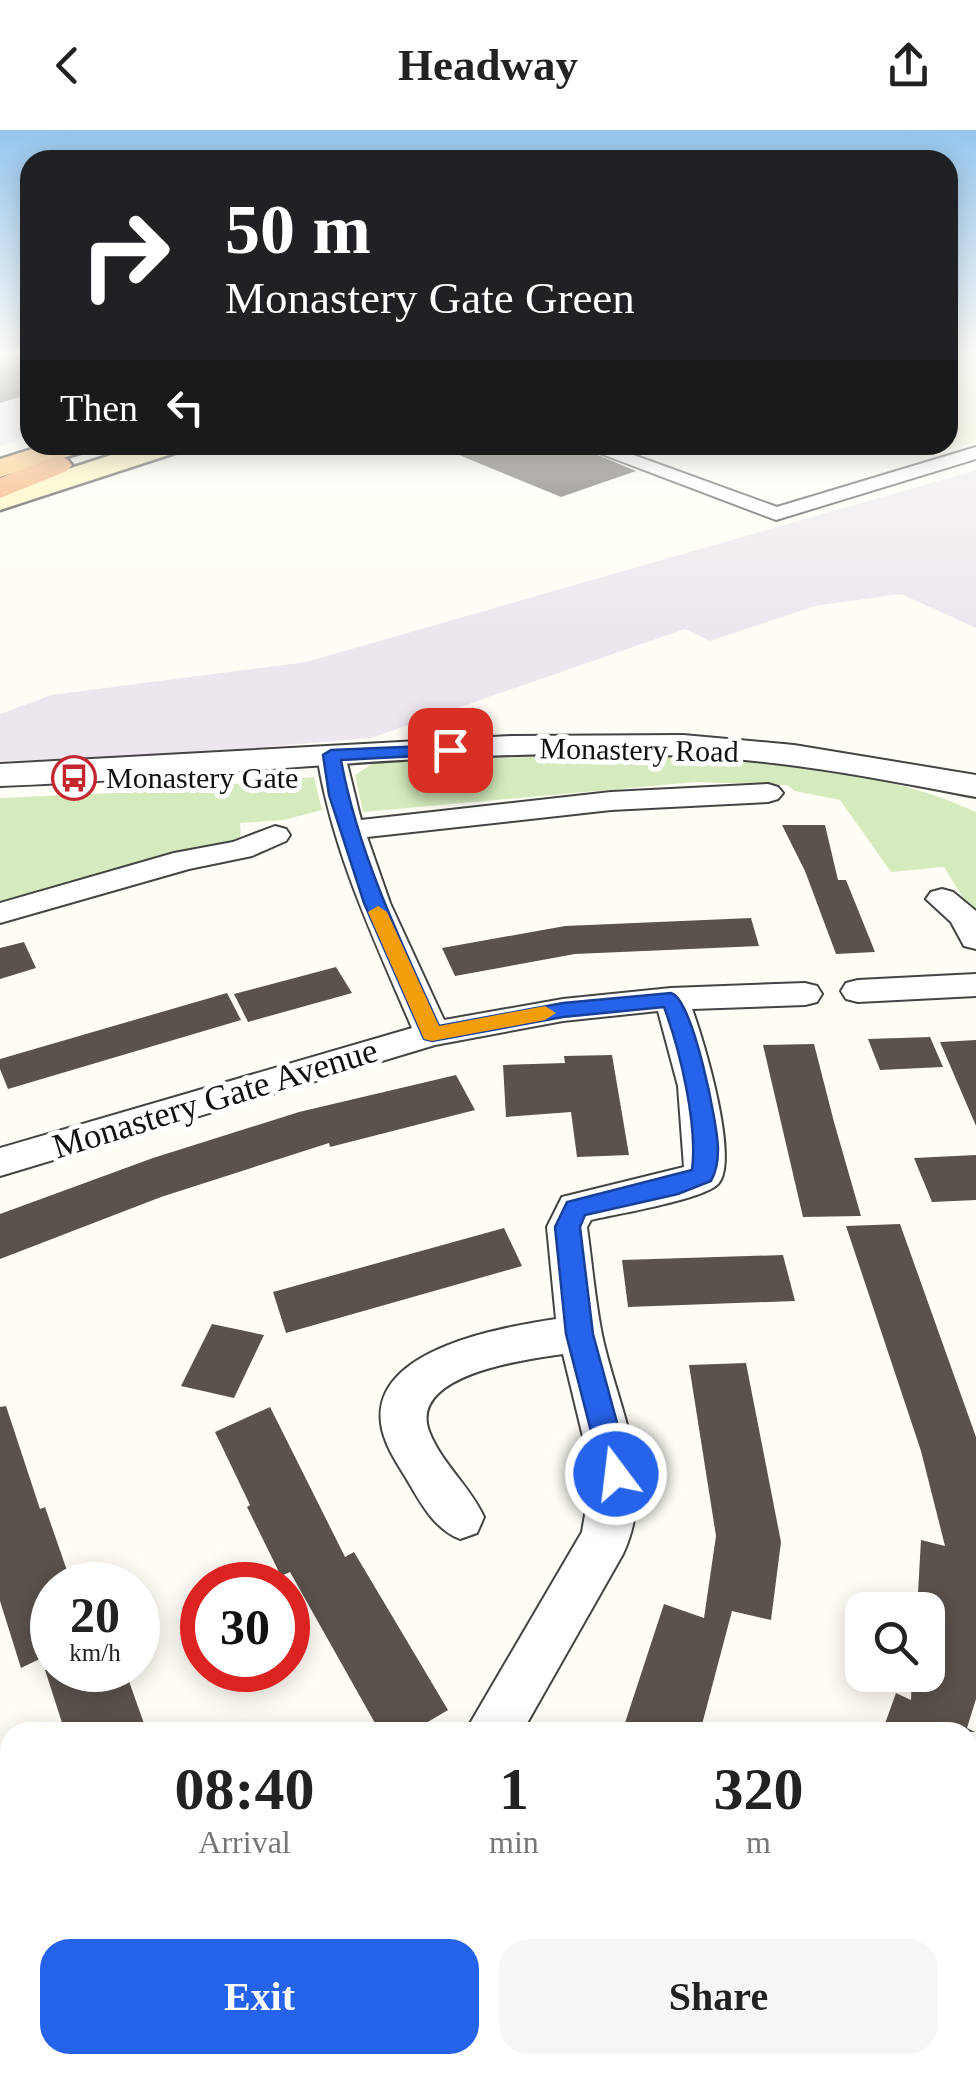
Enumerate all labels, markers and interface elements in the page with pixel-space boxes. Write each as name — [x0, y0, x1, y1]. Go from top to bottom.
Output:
icon: back — [40, 38, 95, 93]
icon: share — [881, 38, 936, 93]
text: Headway — [398, 40, 578, 90]
icon: right — [60, 190, 190, 320]
text: 50 m — [225, 191, 371, 268]
text: Monastery Gate Green — [225, 273, 635, 323]
icon: left — [158, 380, 213, 435]
text: Then — [60, 387, 138, 429]
pin — [408, 708, 493, 793]
icon: arrive — [423, 723, 478, 778]
street label: Monastery Road — [539, 731, 739, 768]
bus stop icon: Monastery Gate — [51, 755, 97, 801]
place label: Monastery Gate — [106, 761, 298, 794]
street label: Monastery Gate Avenue — [48, 1030, 382, 1166]
position arrow — [564, 1422, 668, 1526]
speed limit sign: 30 — [180, 1562, 310, 1692]
text: 20 — [70, 1587, 120, 1643]
map controls — [845, 1592, 945, 1692]
button: search — [845, 1592, 945, 1692]
text: km/h — [69, 1639, 121, 1666]
text: 08:40 — [175, 1756, 315, 1822]
text: 1 — [499, 1756, 529, 1822]
text: 320 — [713, 1756, 803, 1822]
text: Arrival — [198, 1824, 291, 1860]
text: min — [489, 1824, 539, 1860]
text: m — [746, 1824, 771, 1860]
button: Exit — [40, 1939, 479, 2054]
button: Share — [499, 1939, 938, 2054]

